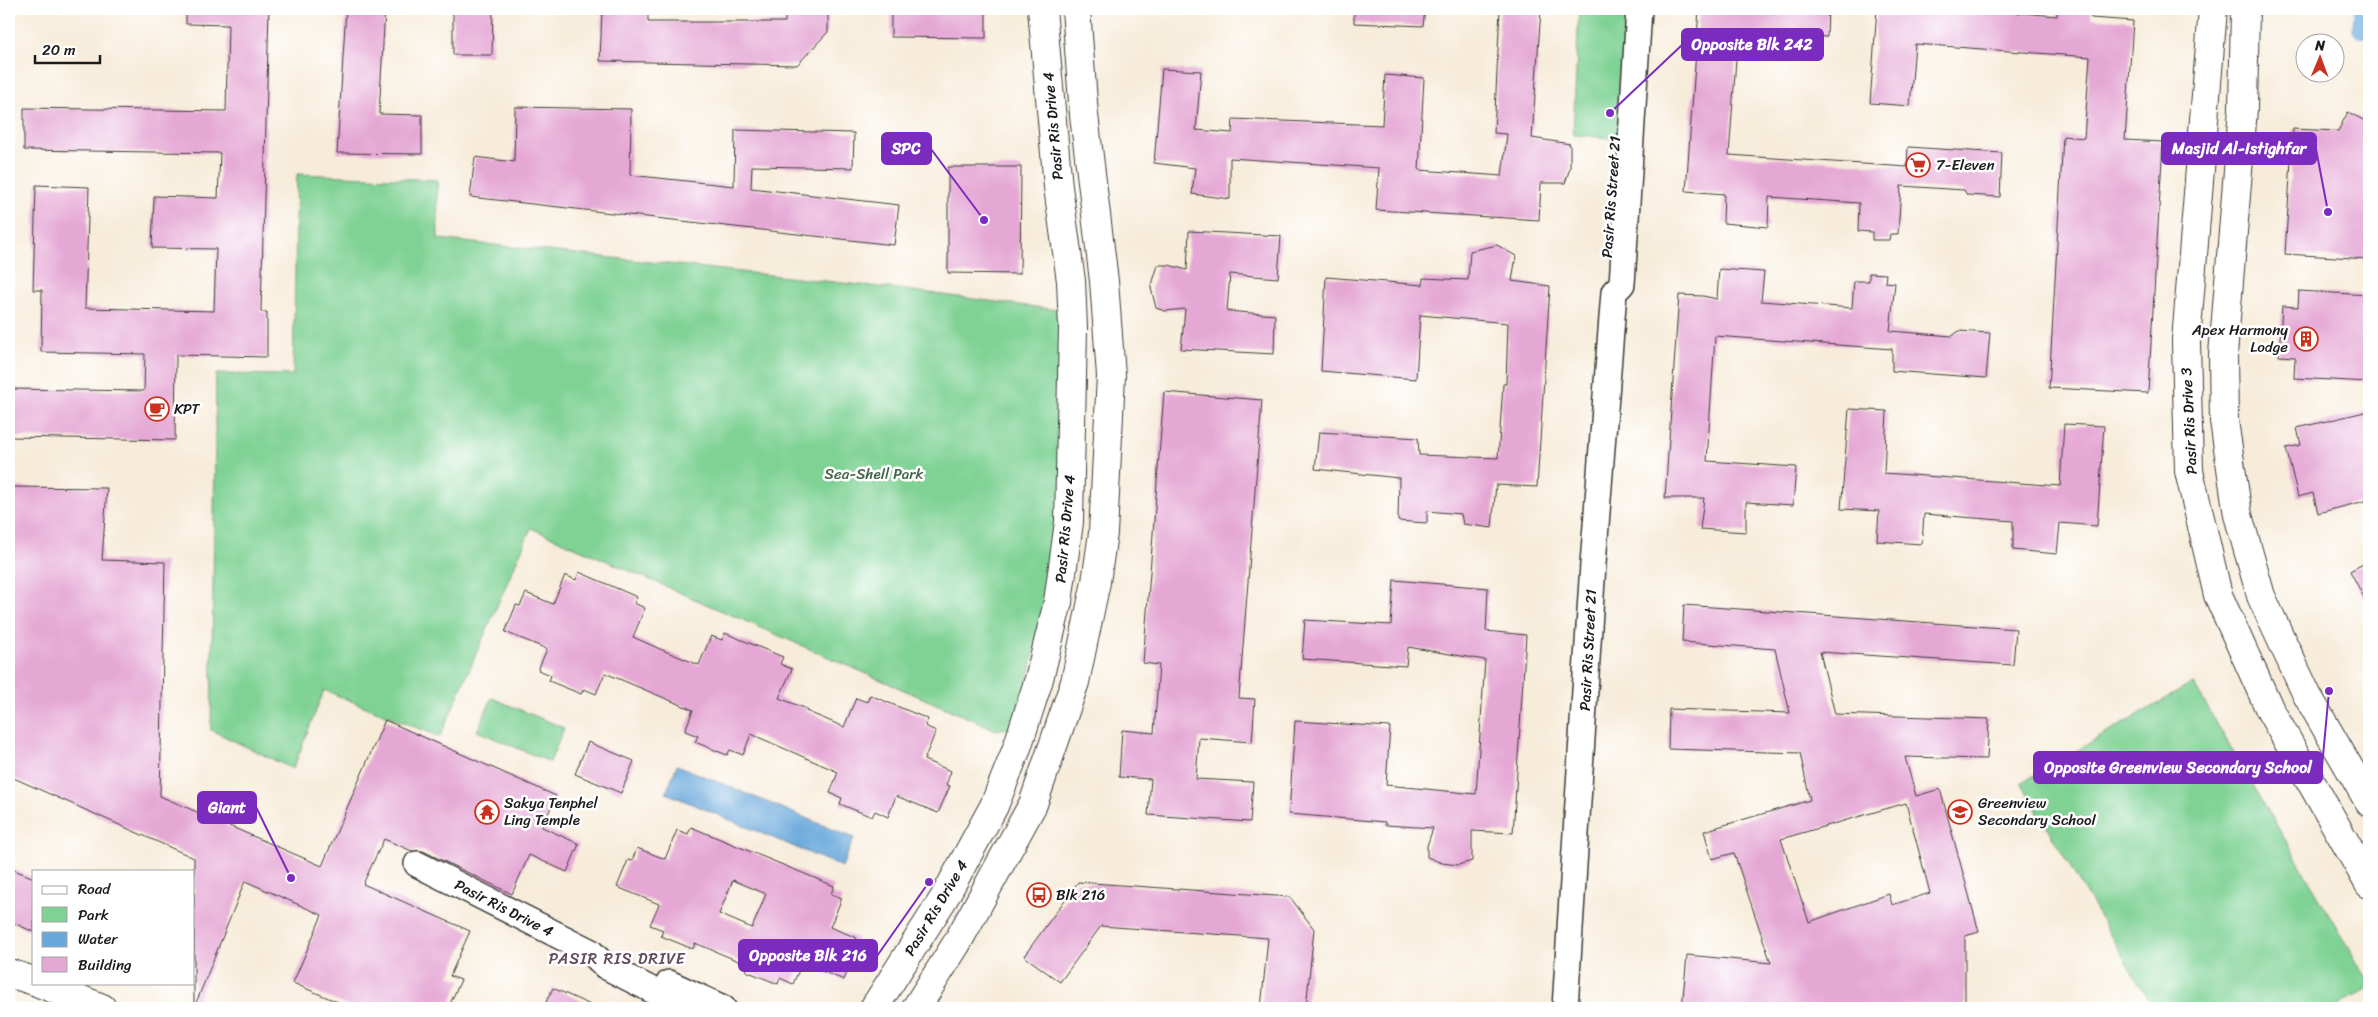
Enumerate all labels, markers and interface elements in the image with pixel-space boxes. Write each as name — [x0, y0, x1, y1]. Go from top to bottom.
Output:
callout: Opposite Blk 242 — [1682, 29, 1823, 60]
text: Opposite Blk 242 — [1690, 30, 1813, 59]
scale bar — [35, 32, 100, 64]
north arrow — [2296, 32, 2346, 82]
text: N — [2314, 33, 2326, 58]
text: 20 m — [42, 37, 76, 63]
street label: Pasir Ris Drive 4 — [1035, 71, 1071, 181]
callout: SPC — [882, 133, 931, 164]
callout: Masjid Al-Istighfar — [2162, 133, 2316, 164]
text: SPC — [890, 134, 921, 163]
text: Masjid Al-Istighfar — [2171, 134, 2308, 163]
street label: Pasir Ris Street 21 — [1594, 135, 1628, 259]
supermarket icon: 7-Eleven — [1905, 152, 1931, 178]
place label: 7-Eleven — [1936, 152, 1995, 178]
place label: Apex Harmony Lodge — [2191, 317, 2288, 360]
building icon: Apex Harmony Lodge — [2293, 326, 2319, 352]
street label: Pasir Ris Drive 3 — [2173, 367, 2205, 475]
cafe icon: KPT — [144, 396, 170, 422]
place label: KPT — [174, 396, 201, 422]
park label: Sea-Shell Park — [825, 461, 923, 487]
street label: Pasir Ris Drive 4 — [1047, 474, 1083, 584]
street label: Pasir Ris Street 21 — [1572, 588, 1604, 712]
callout: Opposite Greenview Secondary School — [2034, 752, 2322, 783]
text: Opposite Greenview Secondary School — [2043, 753, 2313, 782]
place label: Sakya Tenphel Ling Temple — [504, 790, 599, 833]
place label: Greenview Secondary School — [1978, 790, 2097, 833]
callout: Giant — [198, 792, 256, 823]
text: Giant — [207, 793, 246, 822]
temple icon: Sakya Tenphel Ling Temple — [474, 799, 500, 825]
school or university icon: Greenview Secondary School — [1947, 799, 1973, 825]
street label: Pasir Ris Drive 4 — [897, 855, 975, 961]
legend — [32, 870, 195, 984]
street label: Pasir Ris Drive 4 — [450, 872, 558, 944]
text: Road — [78, 876, 111, 902]
bus stop icon: Blk 216 — [1026, 882, 1052, 908]
place label: Blk 216 — [1056, 882, 1105, 908]
text: Park — [78, 902, 109, 928]
text: Water — [78, 926, 118, 952]
callout: Opposite Blk 216 — [739, 940, 877, 971]
text: Opposite Blk 216 — [748, 941, 867, 970]
district label: PASIR RIS DRIVE — [548, 944, 686, 973]
text: Building — [78, 952, 132, 978]

